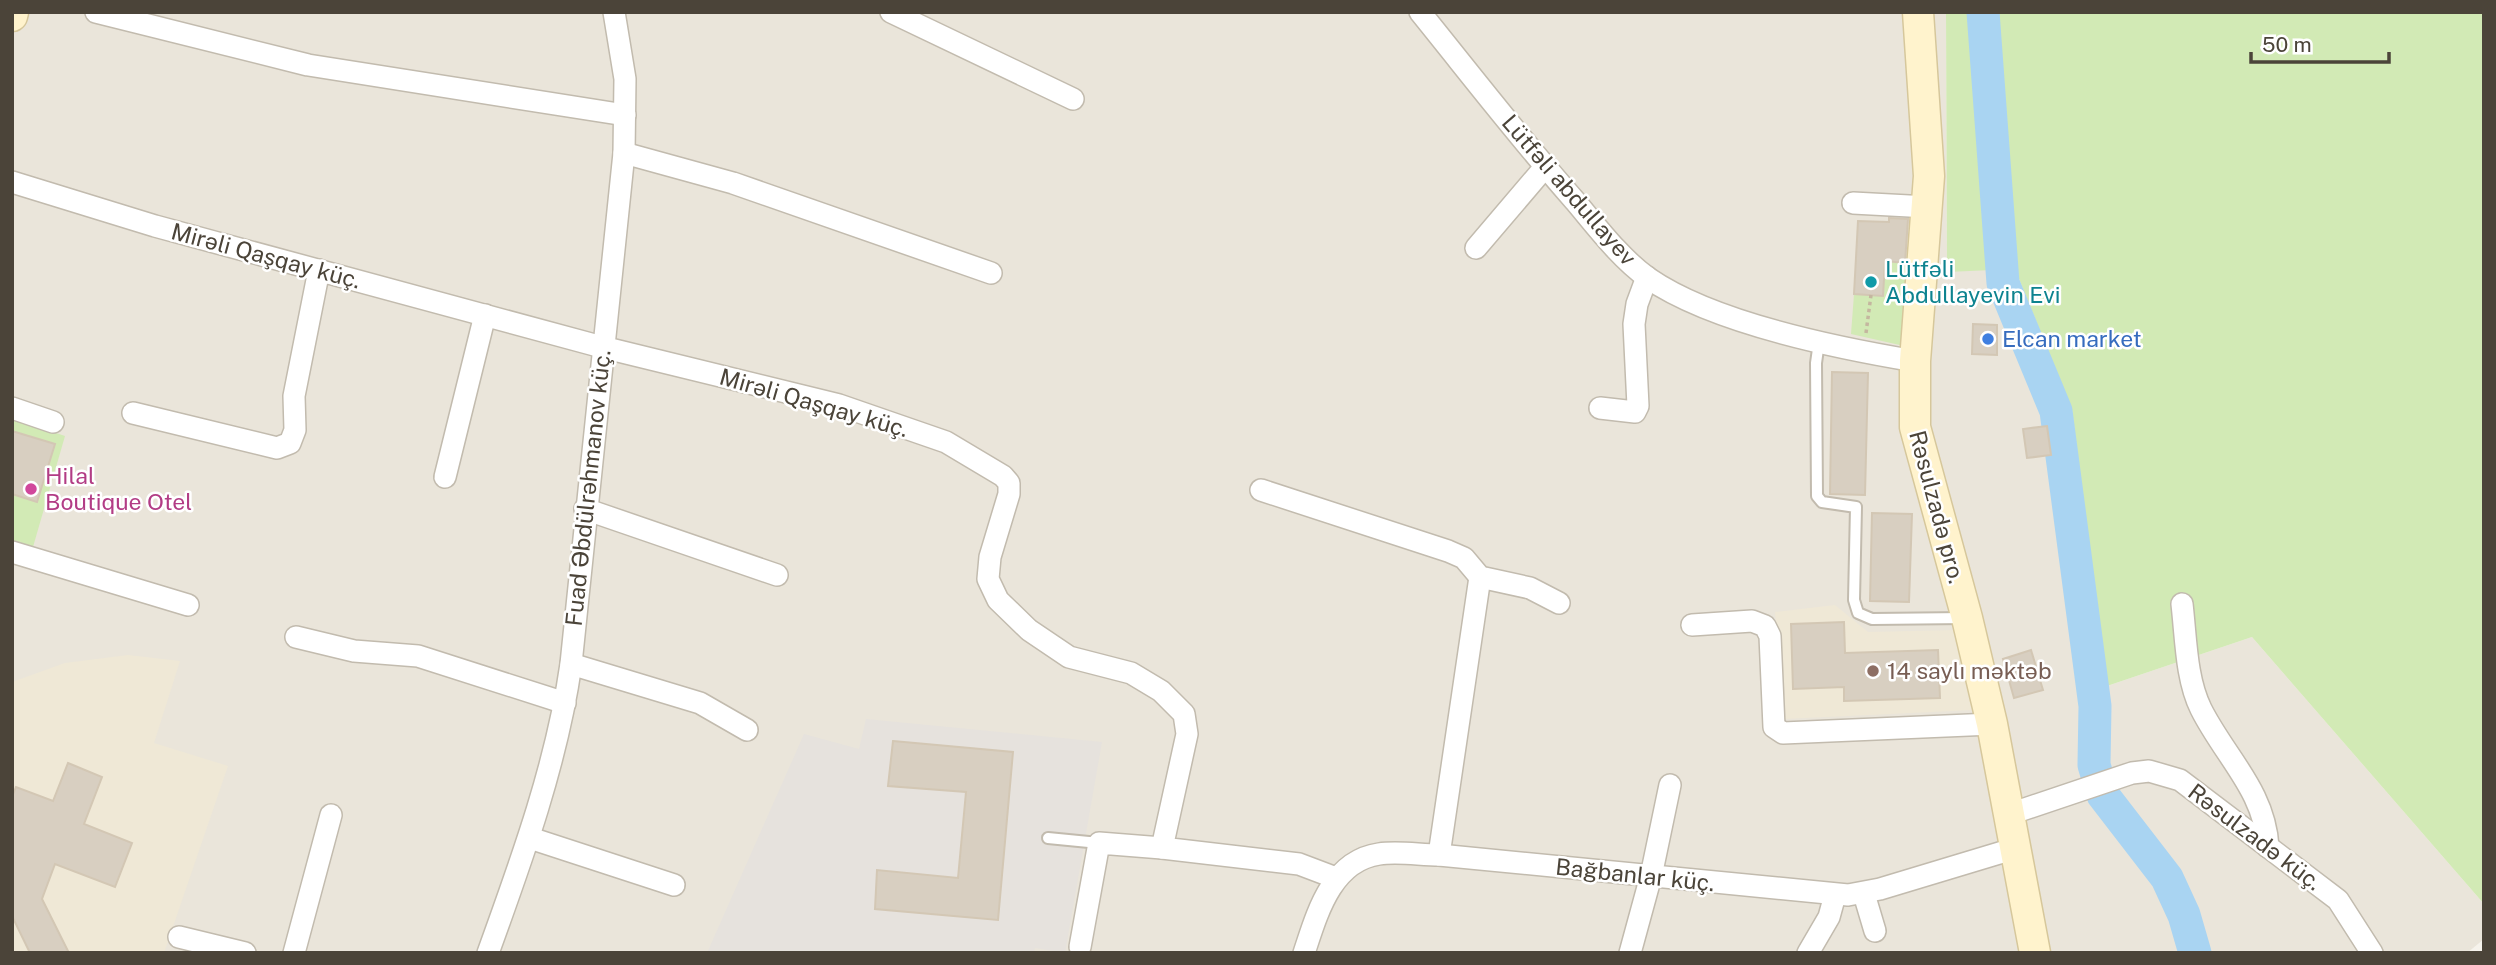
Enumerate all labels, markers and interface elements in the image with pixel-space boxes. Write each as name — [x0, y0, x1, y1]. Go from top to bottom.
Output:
scale bar — [2251, 21, 2389, 65]
text: 50 m — [2262, 32, 2312, 57]
street label: Lütfəli abdullayev — [1497, 109, 1642, 271]
street label: Mirəli Qaşqay küç. — [169, 217, 364, 294]
place label: Lütfəli Abdullayevin Evi — [1885, 255, 2060, 308]
marker: Lütfəli Abdullayevin Evi — [1863, 274, 1879, 290]
place label: Elcan market — [2002, 325, 2142, 352]
marker: Elcan market — [1980, 331, 1996, 347]
street label: Fuad Əbdülrəhmanov küç. — [560, 348, 615, 628]
street label: Mirəli Qaşqay küç. — [717, 363, 912, 442]
street label: Rəsulzadə pro. — [1904, 427, 1971, 586]
place label: Hilal Boutique Otel — [45, 462, 192, 515]
marker: Hilal Boutique Otel — [23, 481, 39, 497]
place label: 14 saylı məktəb — [1887, 657, 2052, 684]
marker: 14 saylı məktəb — [1865, 663, 1881, 679]
street label: Rəsulzadə küç. — [2183, 778, 2327, 896]
street label: Bağbanlar küç. — [1554, 853, 1716, 896]

